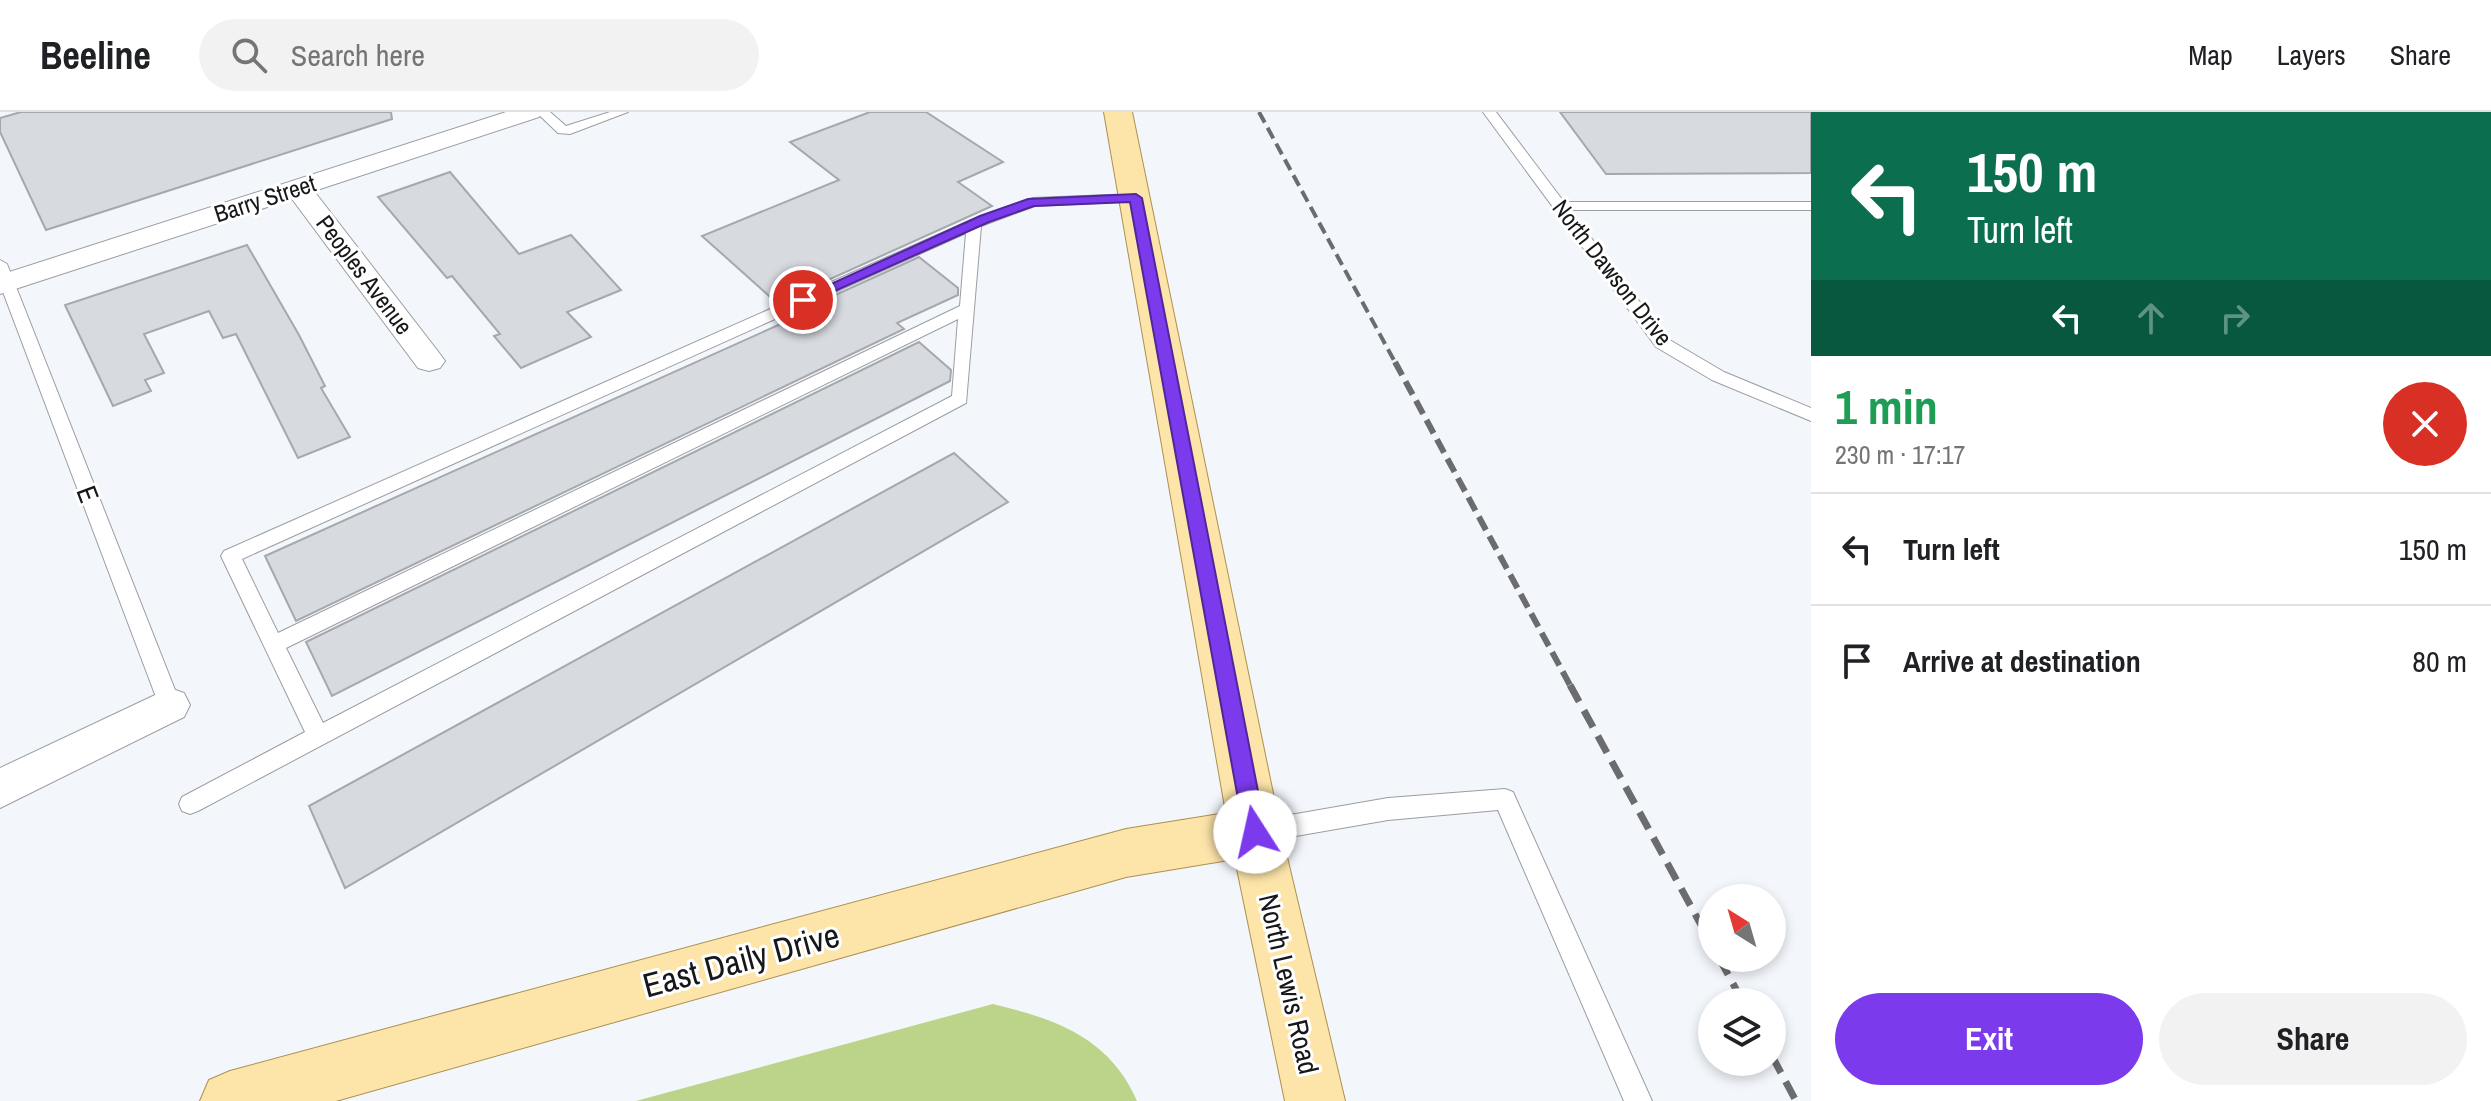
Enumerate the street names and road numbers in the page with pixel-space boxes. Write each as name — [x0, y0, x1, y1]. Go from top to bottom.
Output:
street label: Barry Street — [210, 166, 320, 229]
street label: North Dawson Drive — [1546, 193, 1680, 352]
street label: Peoples Avenue — [309, 208, 420, 341]
street label: E — [68, 480, 108, 508]
street label: North Lewis Road — [1250, 890, 1328, 1078]
street label: East Daily Drive — [638, 912, 844, 1008]

